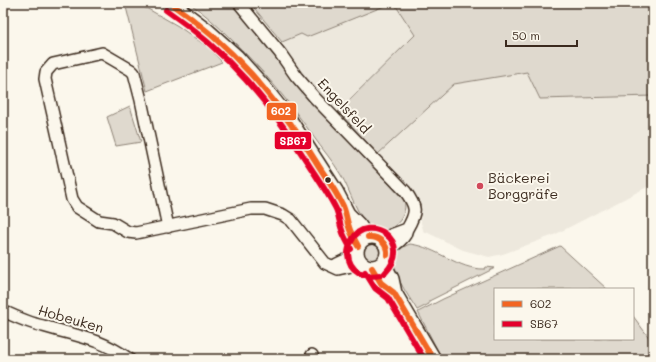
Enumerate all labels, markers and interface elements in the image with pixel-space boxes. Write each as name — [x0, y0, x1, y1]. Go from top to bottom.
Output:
scale bar — [506, 22, 577, 48]
text: 50 m — [512, 27, 540, 43]
street label: Engelsfeld — [314, 74, 375, 138]
line badge: 602 — [266, 102, 297, 121]
text: 602 — [271, 103, 291, 118]
line badge: SB67 — [274, 131, 312, 150]
text: SB67 — [279, 133, 307, 148]
place label: Bäckerei Borggräfe — [488, 168, 558, 203]
unlabelled marker — [323, 175, 333, 185]
marker: Bäckerei Borggräfe — [475, 181, 485, 191]
legend — [494, 288, 634, 340]
text: 602 — [530, 295, 551, 311]
street label: Hobeuken — [36, 300, 106, 337]
text: SB67 — [530, 315, 558, 331]

